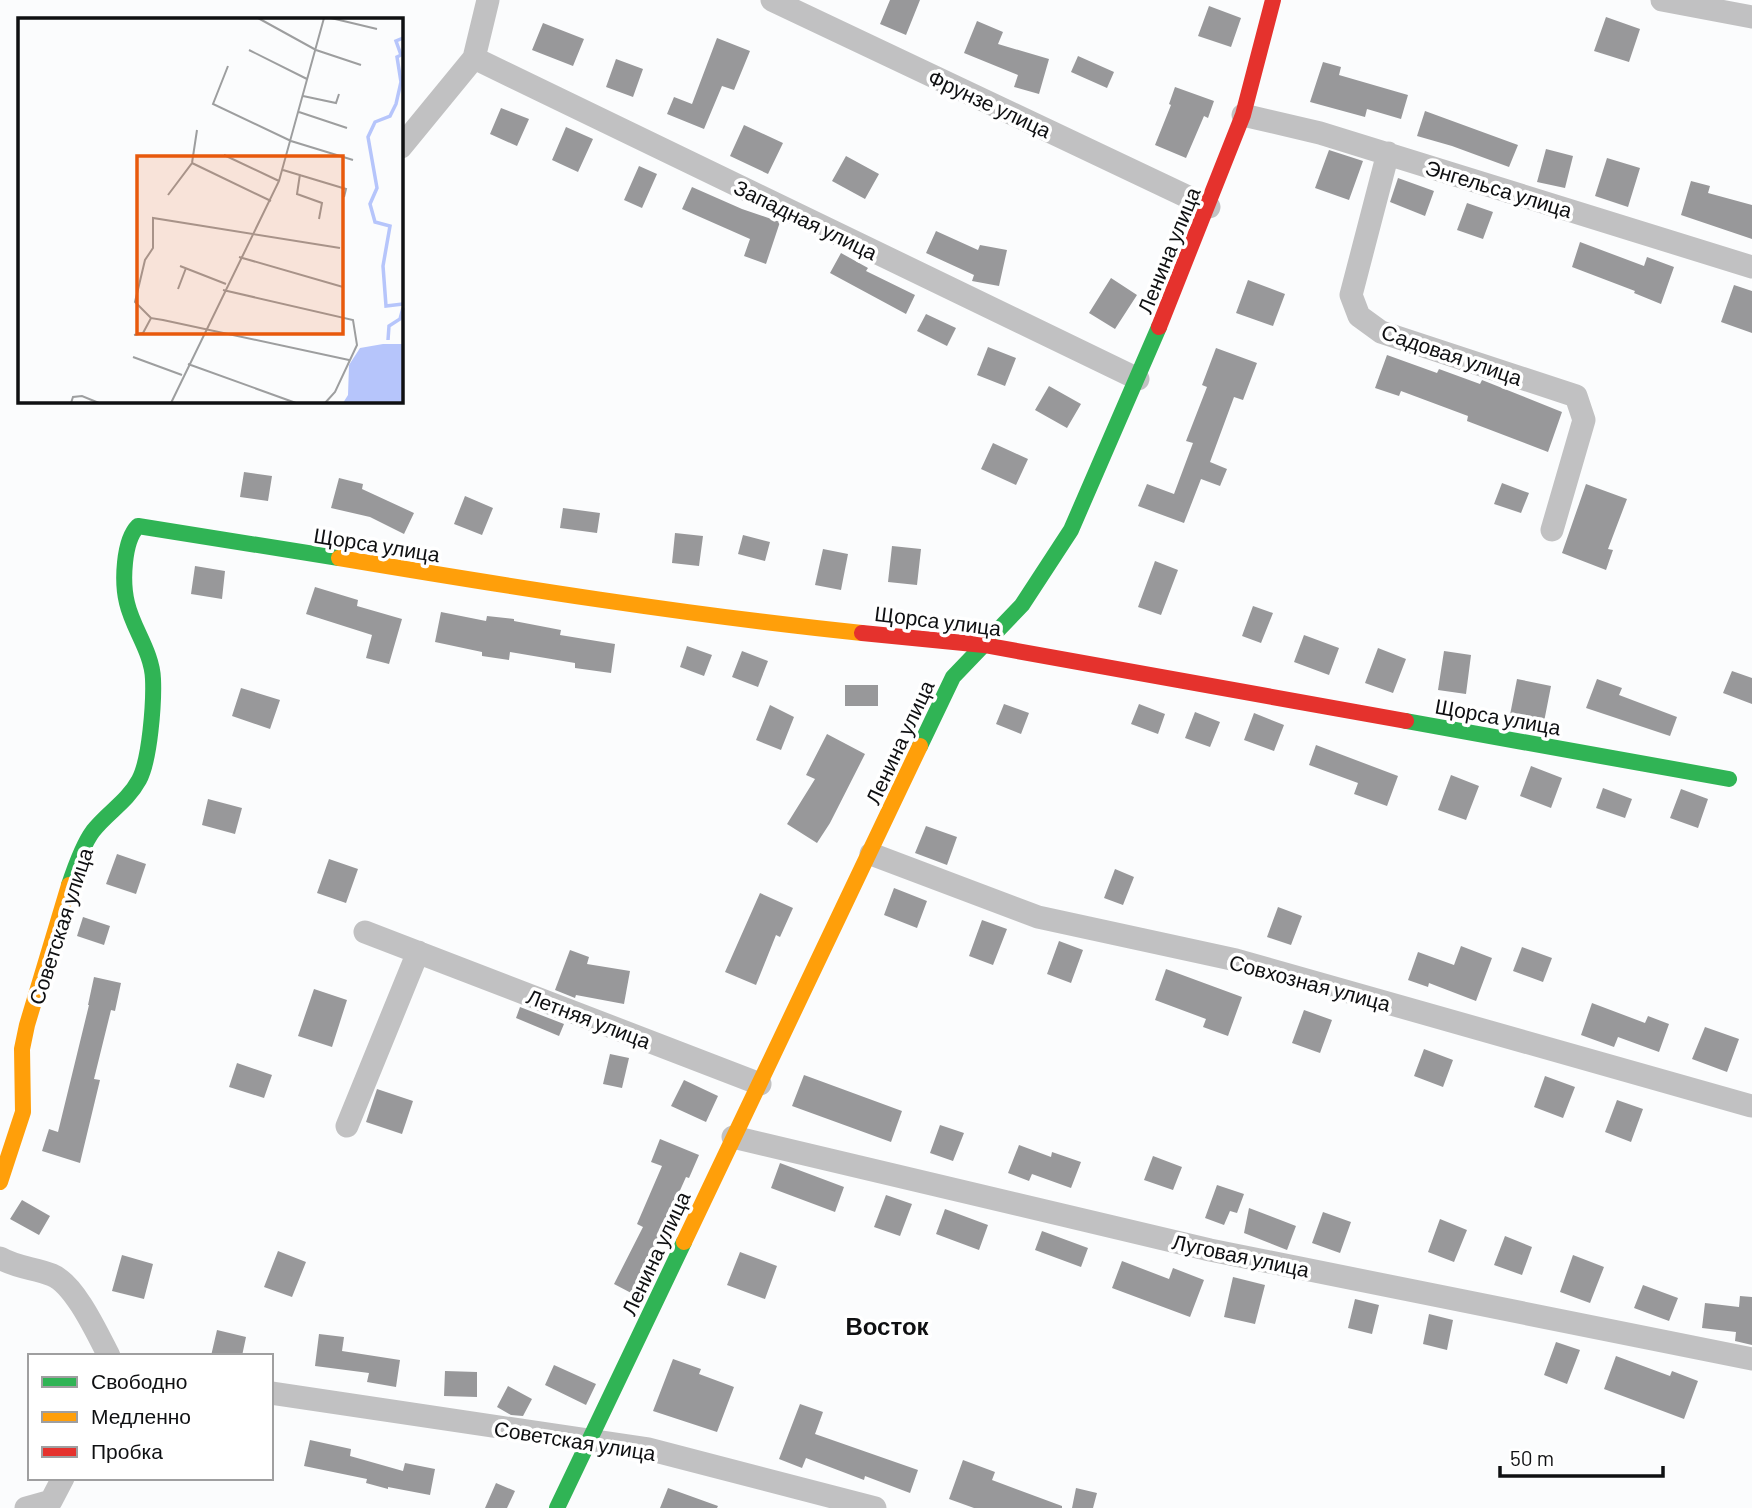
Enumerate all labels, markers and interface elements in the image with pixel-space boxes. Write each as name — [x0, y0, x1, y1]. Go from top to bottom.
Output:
inset map — [18, 18, 402, 402]
street label: Фрунзе улица — [925, 64, 1056, 142]
street label: Энгельса улица — [1423, 154, 1576, 222]
street label: Западная улица — [730, 174, 882, 265]
street label: Ленина улица — [1131, 183, 1205, 317]
street label: Садовая улица — [1378, 318, 1526, 390]
street label: Щорса улица — [312, 522, 442, 566]
street label: Щорса улица — [873, 600, 1003, 640]
street label: Ленина улица — [859, 676, 939, 808]
street label: Щорса улица — [1433, 693, 1563, 739]
street label: Советская улица — [23, 844, 97, 1008]
street label: Совхозная улица — [1227, 948, 1394, 1016]
street label: Летняя улица — [524, 983, 655, 1053]
street label: Ленина улица — [615, 1187, 695, 1319]
street label: Луговая улица — [1170, 1228, 1312, 1282]
district label: Восток — [845, 1311, 930, 1340]
legend — [28, 1354, 273, 1480]
text: Свободно — [91, 1368, 188, 1393]
text: Медленно — [91, 1403, 191, 1428]
street label: Советская улица — [492, 1415, 658, 1465]
scale bar — [1500, 1434, 1663, 1478]
text: Пробка — [91, 1438, 163, 1463]
text: 50 m — [1510, 1445, 1554, 1470]

